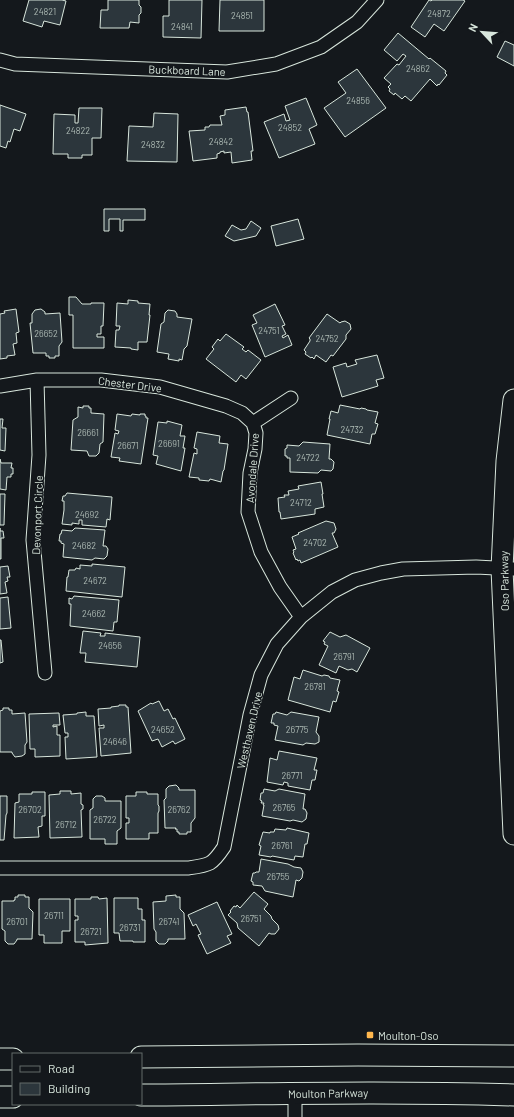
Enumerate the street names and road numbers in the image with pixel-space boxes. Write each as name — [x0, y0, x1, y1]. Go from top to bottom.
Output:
street label: Buckboard Lane — [148, 62, 226, 78]
street label: Chester Drive — [97, 374, 163, 394]
street label: Avondale Drive — [243, 433, 261, 503]
street label: Devonport Circle — [29, 475, 45, 555]
street label: Oso Parkway — [497, 551, 511, 611]
street label: Westhaven Drive — [234, 690, 264, 770]
street label: Moulton Parkway — [288, 1086, 368, 1100]

